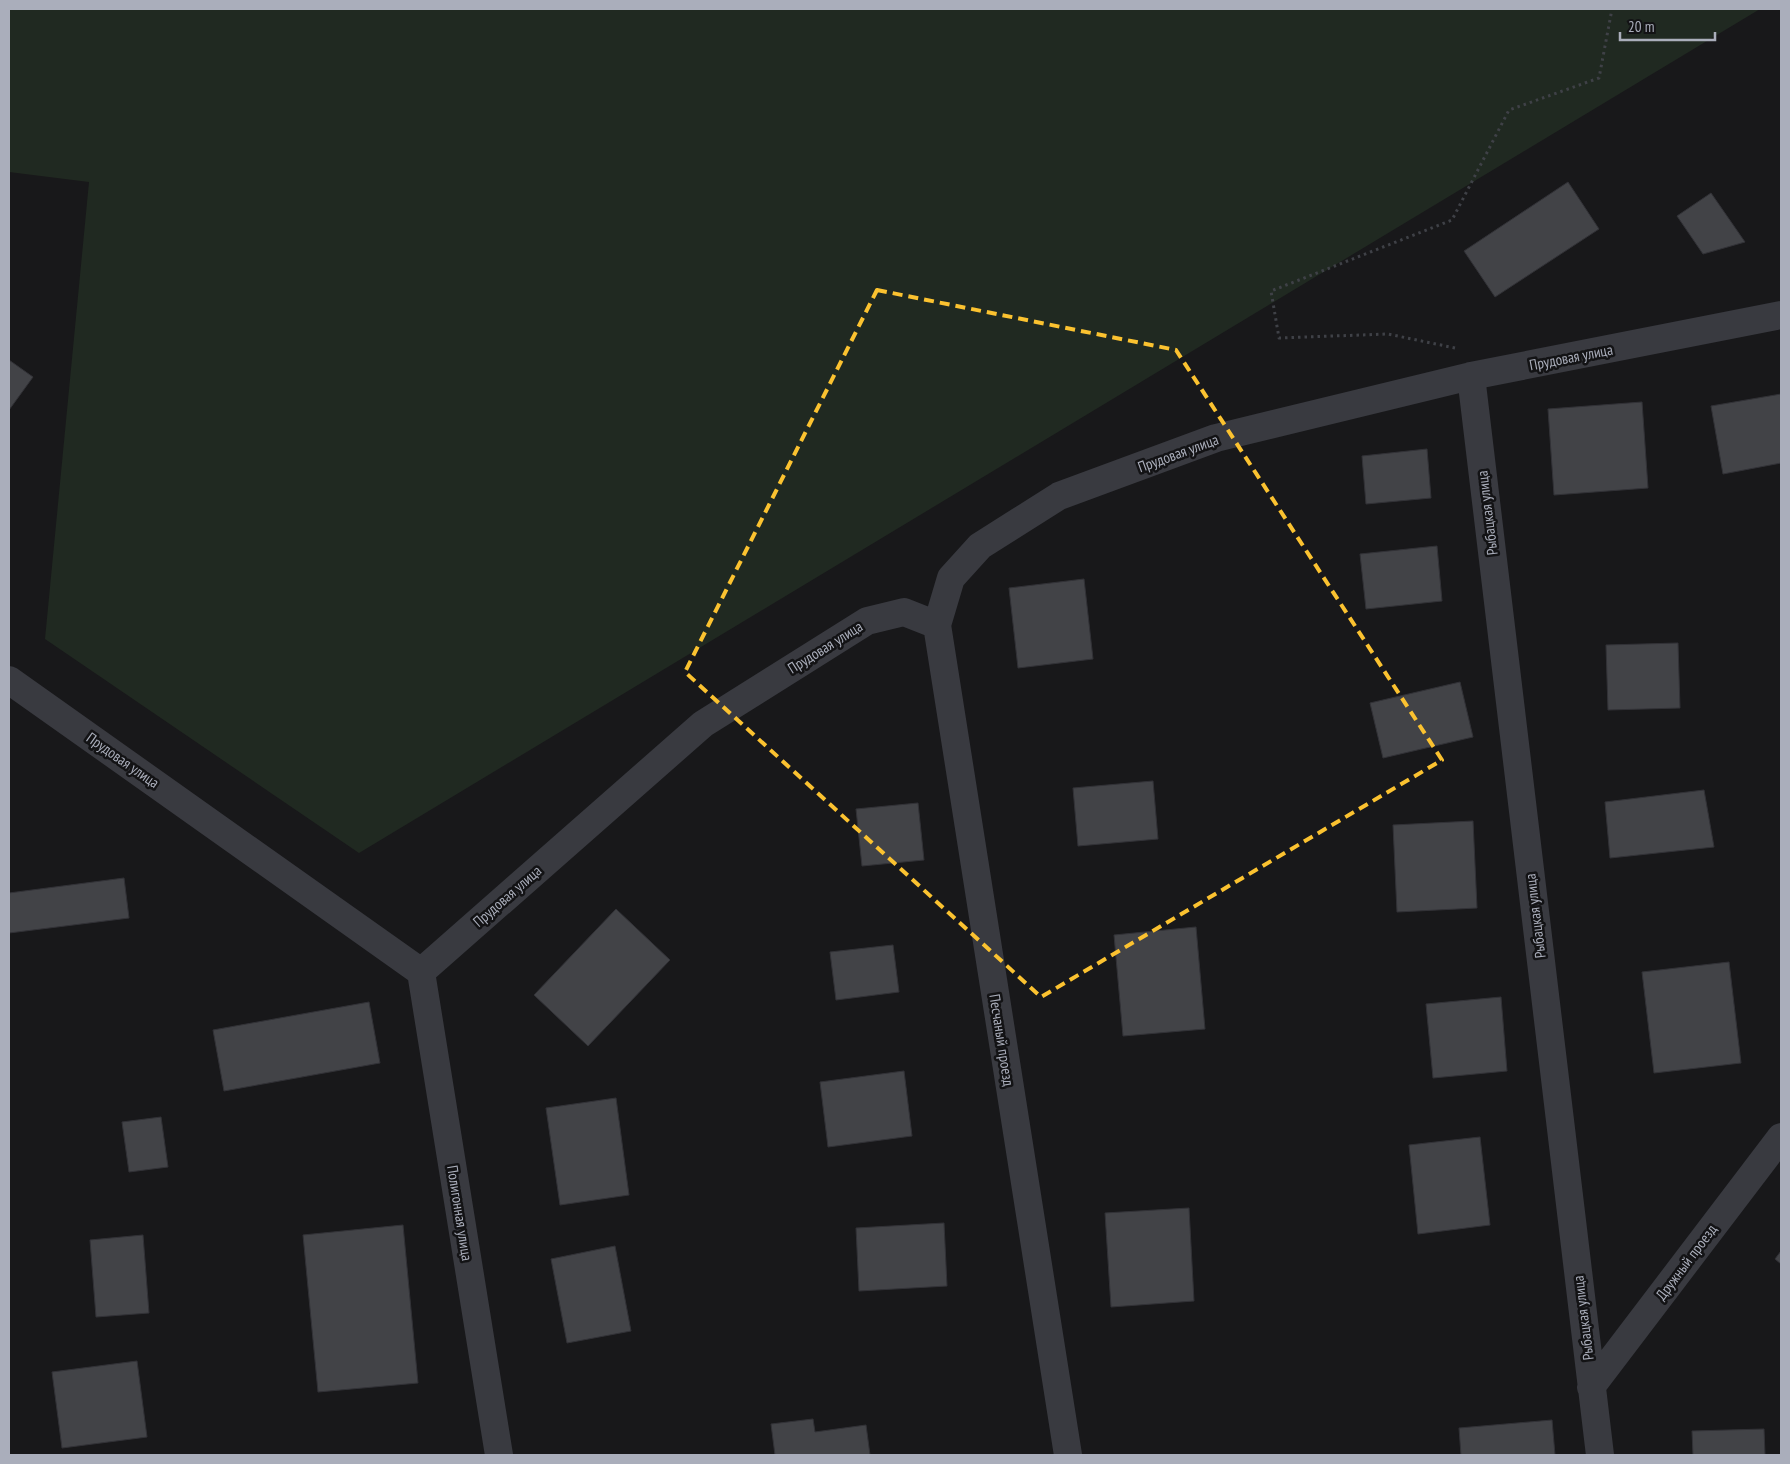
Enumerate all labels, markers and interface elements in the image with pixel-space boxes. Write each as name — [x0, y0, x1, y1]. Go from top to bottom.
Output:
scale bar — [1620, 10, 1715, 42]
text: 20 m — [1628, 17, 1654, 36]
street label: Прудовая улица — [1528, 340, 1614, 374]
street label: Прудовая улица — [1135, 430, 1221, 476]
street label: Рыбацкая улица — [1472, 470, 1502, 556]
street label: Прудовая улица — [784, 617, 866, 677]
street label: Прудовая улица — [83, 728, 163, 792]
street label: Прудовая улица — [469, 861, 545, 931]
street label: Рыбацкая улица — [1520, 873, 1550, 959]
street label: Песчаный проезд — [985, 993, 1019, 1088]
street label: Полигонная улица — [443, 1164, 477, 1262]
street label: Дружный проезд — [1651, 1220, 1721, 1304]
street label: Рыбацкая улица — [1568, 1275, 1598, 1361]

